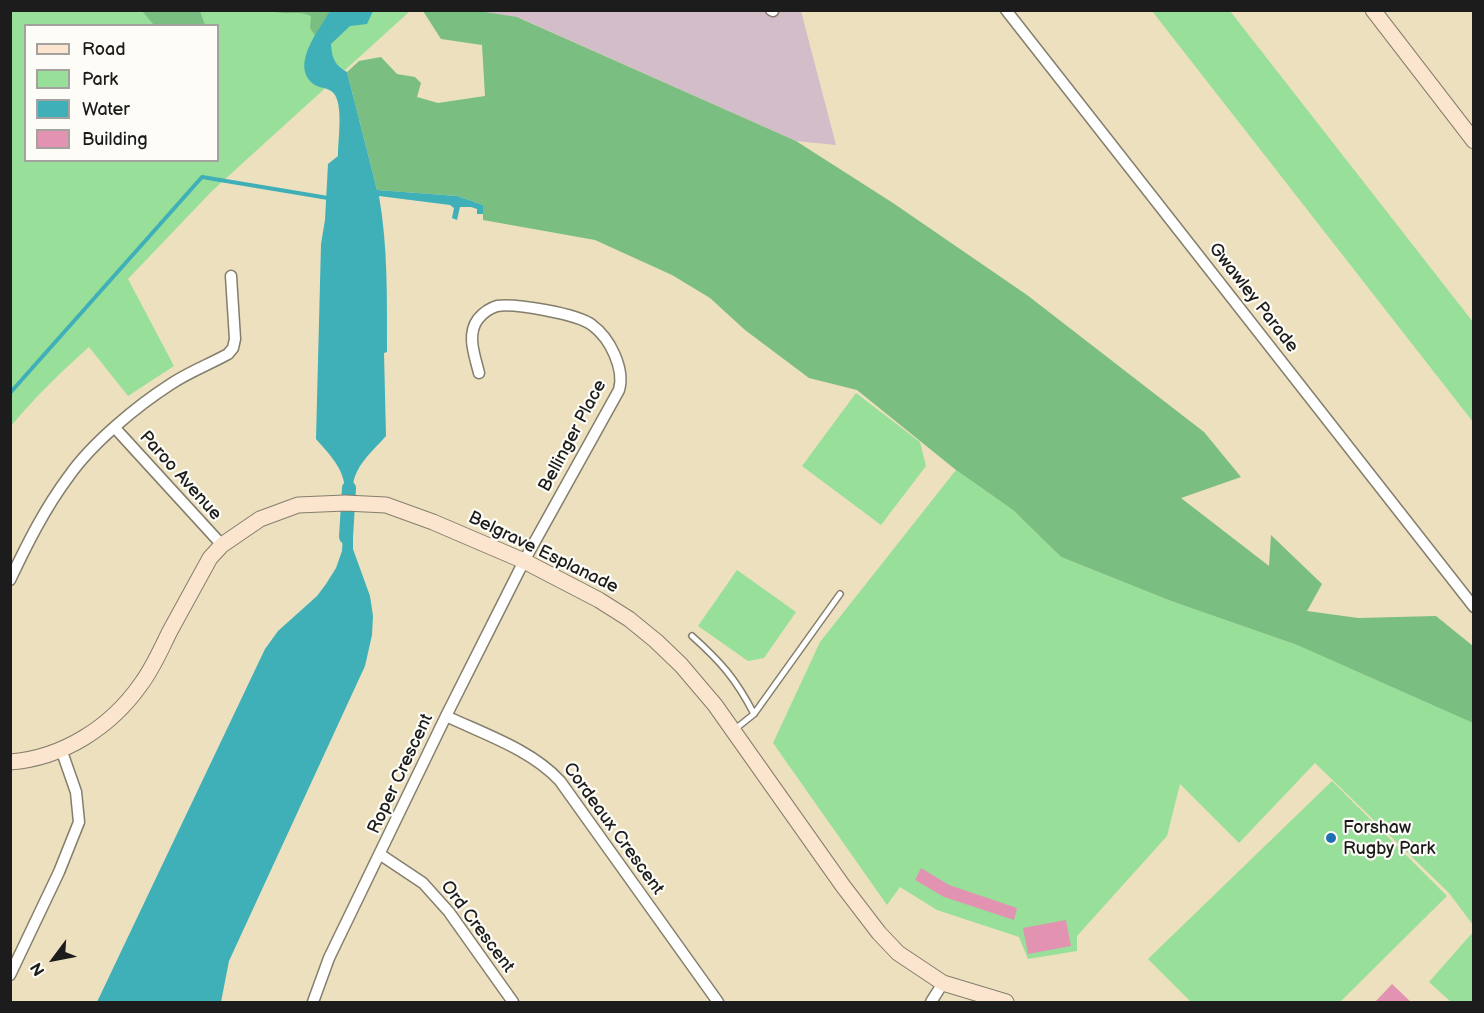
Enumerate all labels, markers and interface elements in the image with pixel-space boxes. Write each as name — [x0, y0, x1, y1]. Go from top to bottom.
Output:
legend — [24, 24, 219, 162]
text: Road — [82, 39, 126, 60]
text: Park — [82, 69, 118, 90]
text: Water — [82, 99, 130, 120]
text: Building — [82, 129, 148, 150]
street label: Gwawley Parade — [1203, 239, 1303, 357]
street label: Bellinger Place — [534, 376, 612, 496]
street label: Paroo Avenue — [134, 427, 226, 525]
street label: Belgrave Esplanade — [464, 507, 622, 599]
street label: Roper Crescent — [364, 711, 438, 837]
street label: Cordeaux Crescent — [558, 759, 668, 899]
place label: Forshaw Rugby Park — [1343, 817, 1435, 860]
marker: Forshaw Rugby Park — [1324, 831, 1338, 845]
street label: Ord Crescent — [435, 877, 519, 977]
north arrow — [24, 929, 84, 989]
text: N — [27, 959, 50, 979]

